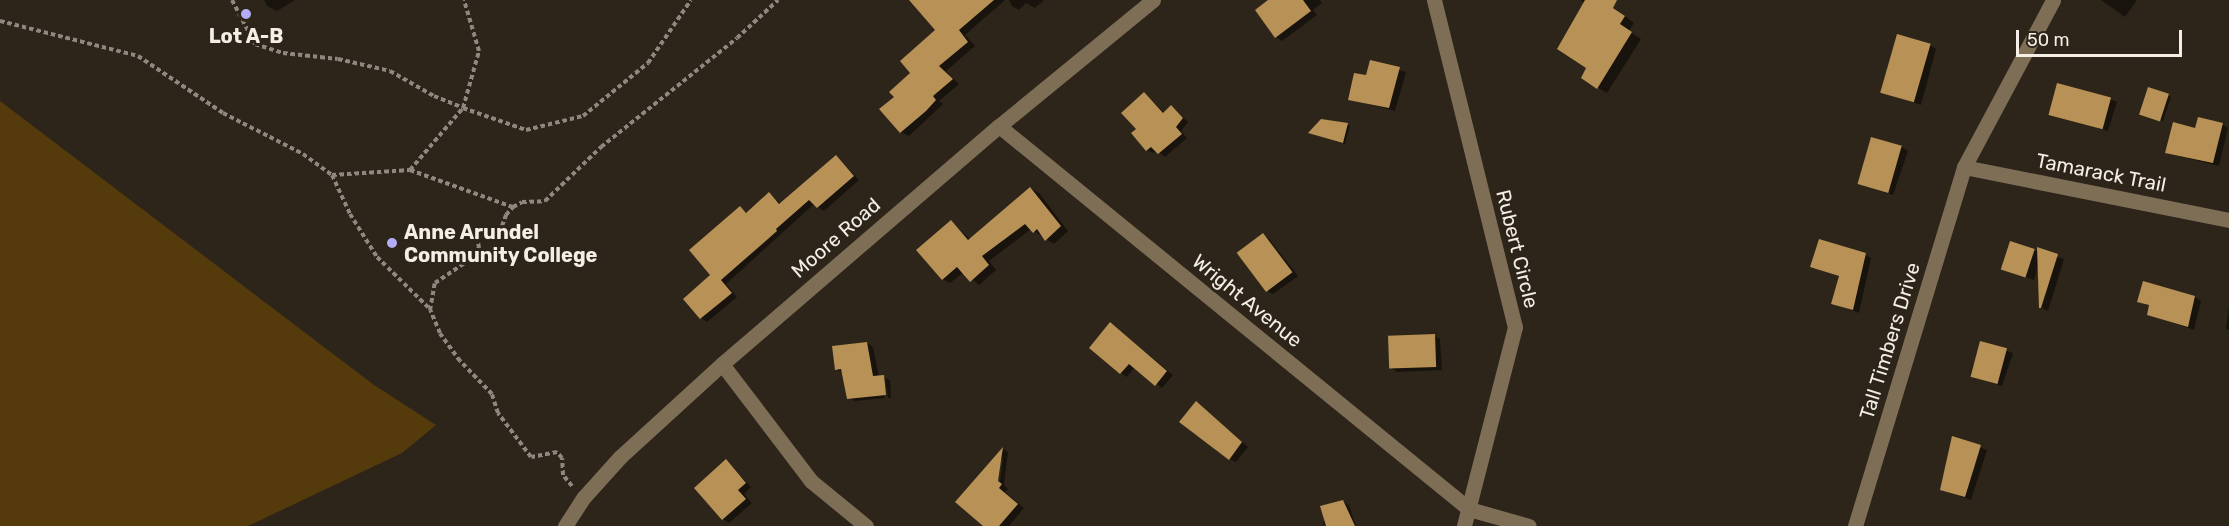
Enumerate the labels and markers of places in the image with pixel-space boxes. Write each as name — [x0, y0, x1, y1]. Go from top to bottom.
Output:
marker: Lot A-B — [239, 7, 253, 21]
place label: Lot A-B — [208, 24, 284, 48]
place label: Anne Arundel Community College — [404, 220, 598, 267]
marker: Anne Arundel Community College — [385, 236, 399, 250]

